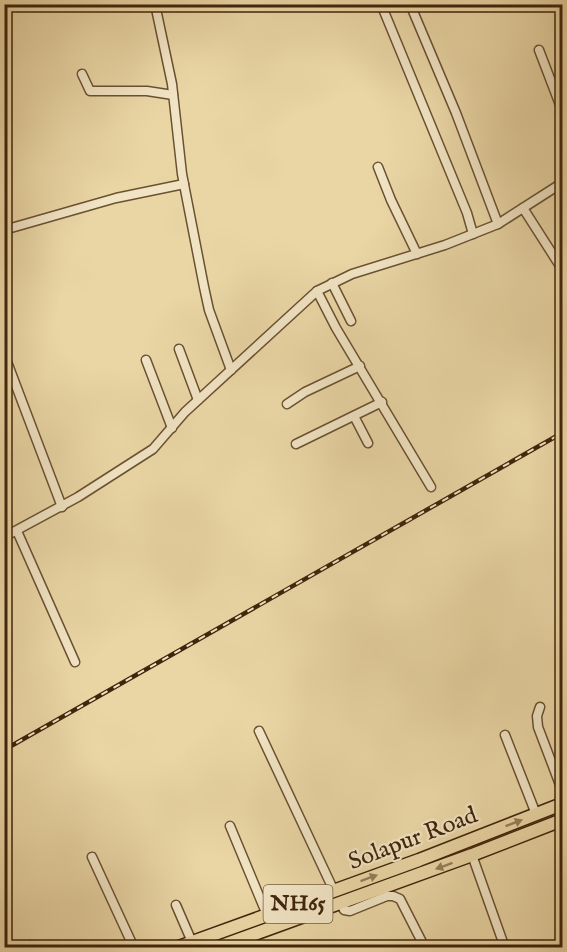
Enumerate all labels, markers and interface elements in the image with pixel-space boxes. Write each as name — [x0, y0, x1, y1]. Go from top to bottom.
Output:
street label: Solapur Road — [344, 800, 482, 878]
one-way arrow — [505, 818, 523, 827]
one-way arrow — [435, 861, 453, 871]
one-way arrow — [360, 873, 378, 882]
road number: NH65 — [264, 885, 332, 923]

